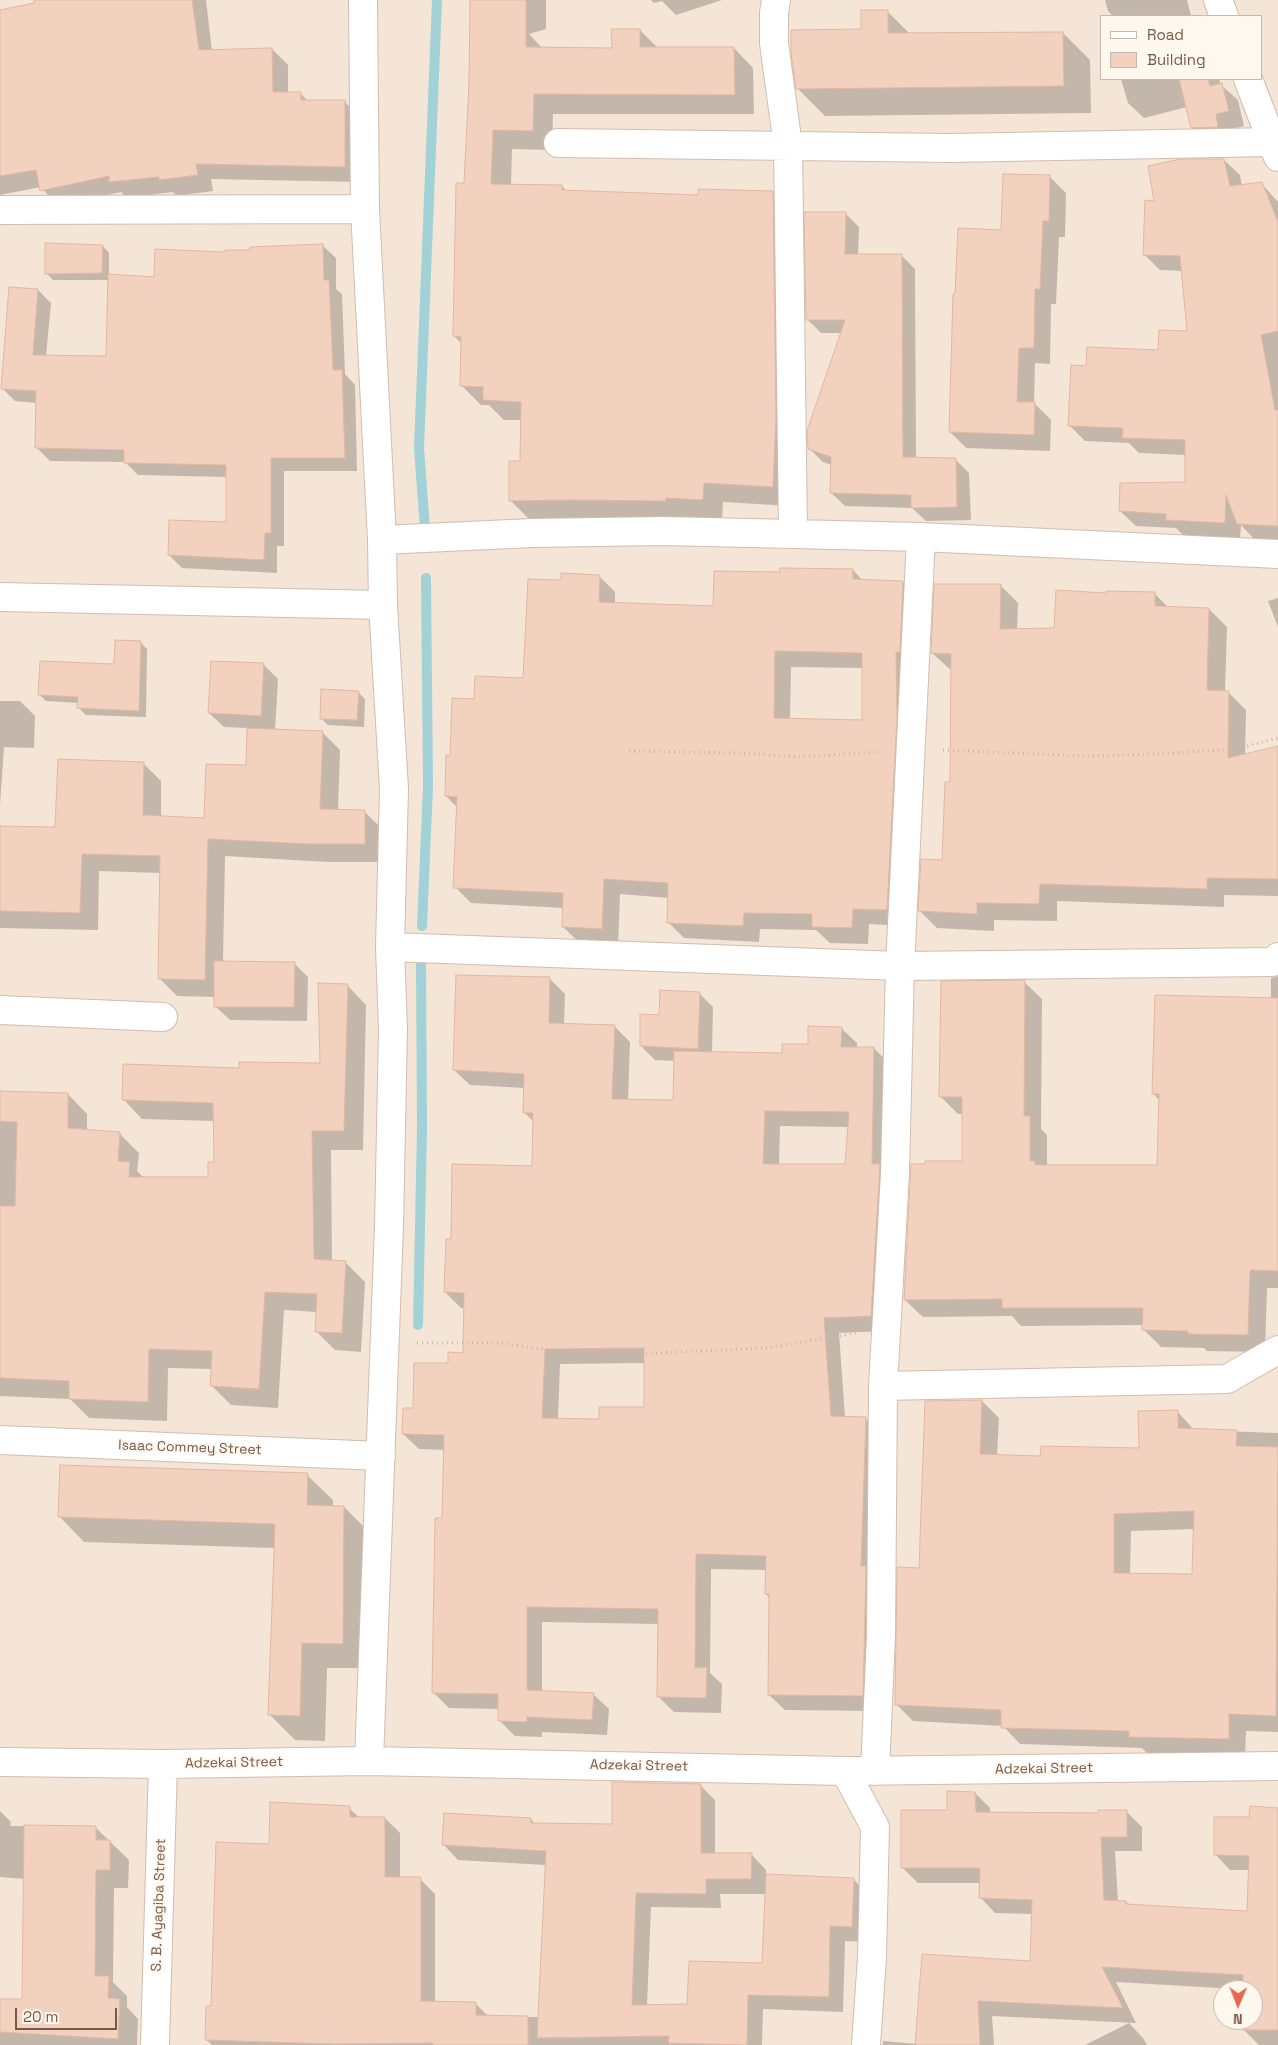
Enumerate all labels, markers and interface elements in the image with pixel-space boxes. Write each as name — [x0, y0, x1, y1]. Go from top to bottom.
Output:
legend — [1100, 15, 1263, 80]
text: Road — [1147, 25, 1184, 44]
text: Building — [1147, 50, 1206, 69]
street label: Isaac Commey Street — [118, 1437, 262, 1459]
street label: Adzekai Street — [185, 1754, 283, 1772]
street label: Adzekai Street — [590, 1757, 688, 1775]
street label: Adzekai Street — [995, 1760, 1093, 1778]
street label: S. B. Ayagiba Street — [148, 1838, 170, 1972]
north arrow — [1213, 1980, 1263, 2030]
scale bar — [18, 1998, 120, 2030]
text: 20 m — [23, 2007, 58, 2026]
text: N — [1233, 2010, 1243, 2028]

